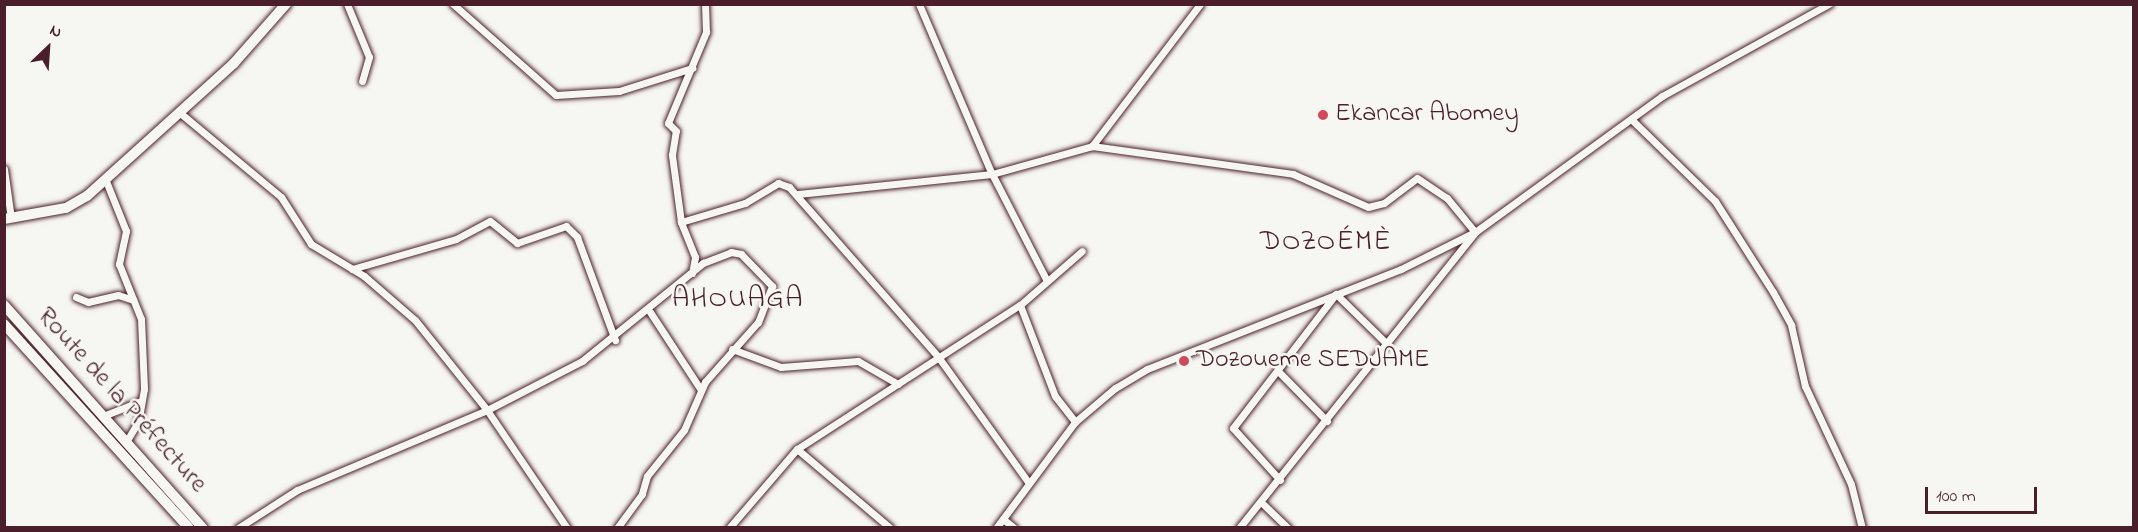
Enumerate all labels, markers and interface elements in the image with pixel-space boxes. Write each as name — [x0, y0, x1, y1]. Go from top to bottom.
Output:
north arrow — [18, 18, 78, 78]
text: N — [46, 19, 66, 45]
place label: Ekancar Abomey — [1335, 99, 1519, 131]
marker: Ekancar Abomey — [1316, 108, 1330, 122]
district label: DOZOÉMÈ — [1260, 226, 1392, 260]
district label: AHOUAGA — [672, 283, 804, 317]
street label: Route de la Préfecture — [29, 302, 213, 500]
place label: Dozoueme SEDJAME — [1196, 345, 1430, 377]
marker: Dozoueme SEDJAME — [1177, 354, 1191, 368]
scale bar — [1928, 475, 2040, 513]
text: 100 m — [1936, 484, 1976, 510]

